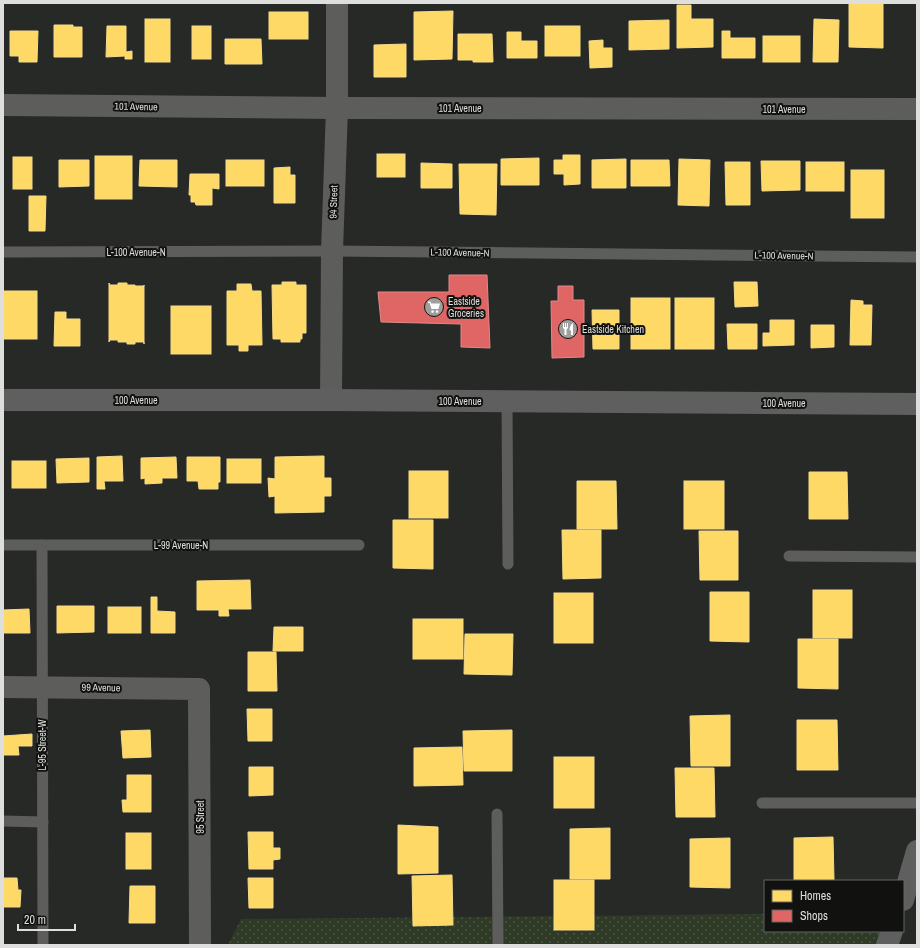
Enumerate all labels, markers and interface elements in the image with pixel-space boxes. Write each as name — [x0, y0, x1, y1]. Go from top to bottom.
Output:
street label: 101 Avenue — [114, 100, 158, 113]
street label: 101 Avenue — [438, 102, 482, 115]
street label: 101 Avenue — [762, 103, 806, 116]
street label: 94 Street — [326, 184, 341, 219]
street label: L-100 Avenue-N — [430, 245, 490, 260]
street label: L-100 Avenue-N — [106, 246, 166, 259]
street label: L-100 Avenue-N — [754, 248, 814, 263]
place label: Eastside Groceries — [448, 295, 484, 320]
supermarket icon: Eastside Groceries — [423, 296, 445, 318]
restaurant icon: Eastside Kitchen — [557, 318, 579, 340]
place label: Eastside Kitchen — [582, 323, 644, 336]
street label: 100 Avenue — [114, 394, 158, 407]
street label: 100 Avenue — [438, 395, 482, 408]
street label: 100 Avenue — [762, 397, 806, 410]
street label: L-99 Avenue-N — [154, 539, 208, 552]
street label: 99 Avenue — [82, 681, 121, 694]
street label: L-95 Street-W — [36, 719, 49, 771]
street label: 95 Street — [194, 800, 207, 834]
legend — [764, 880, 904, 932]
text: Homes — [800, 888, 831, 904]
scale bar — [18, 906, 75, 932]
text: Shops — [800, 908, 828, 924]
text: 20 m — [24, 912, 46, 928]

